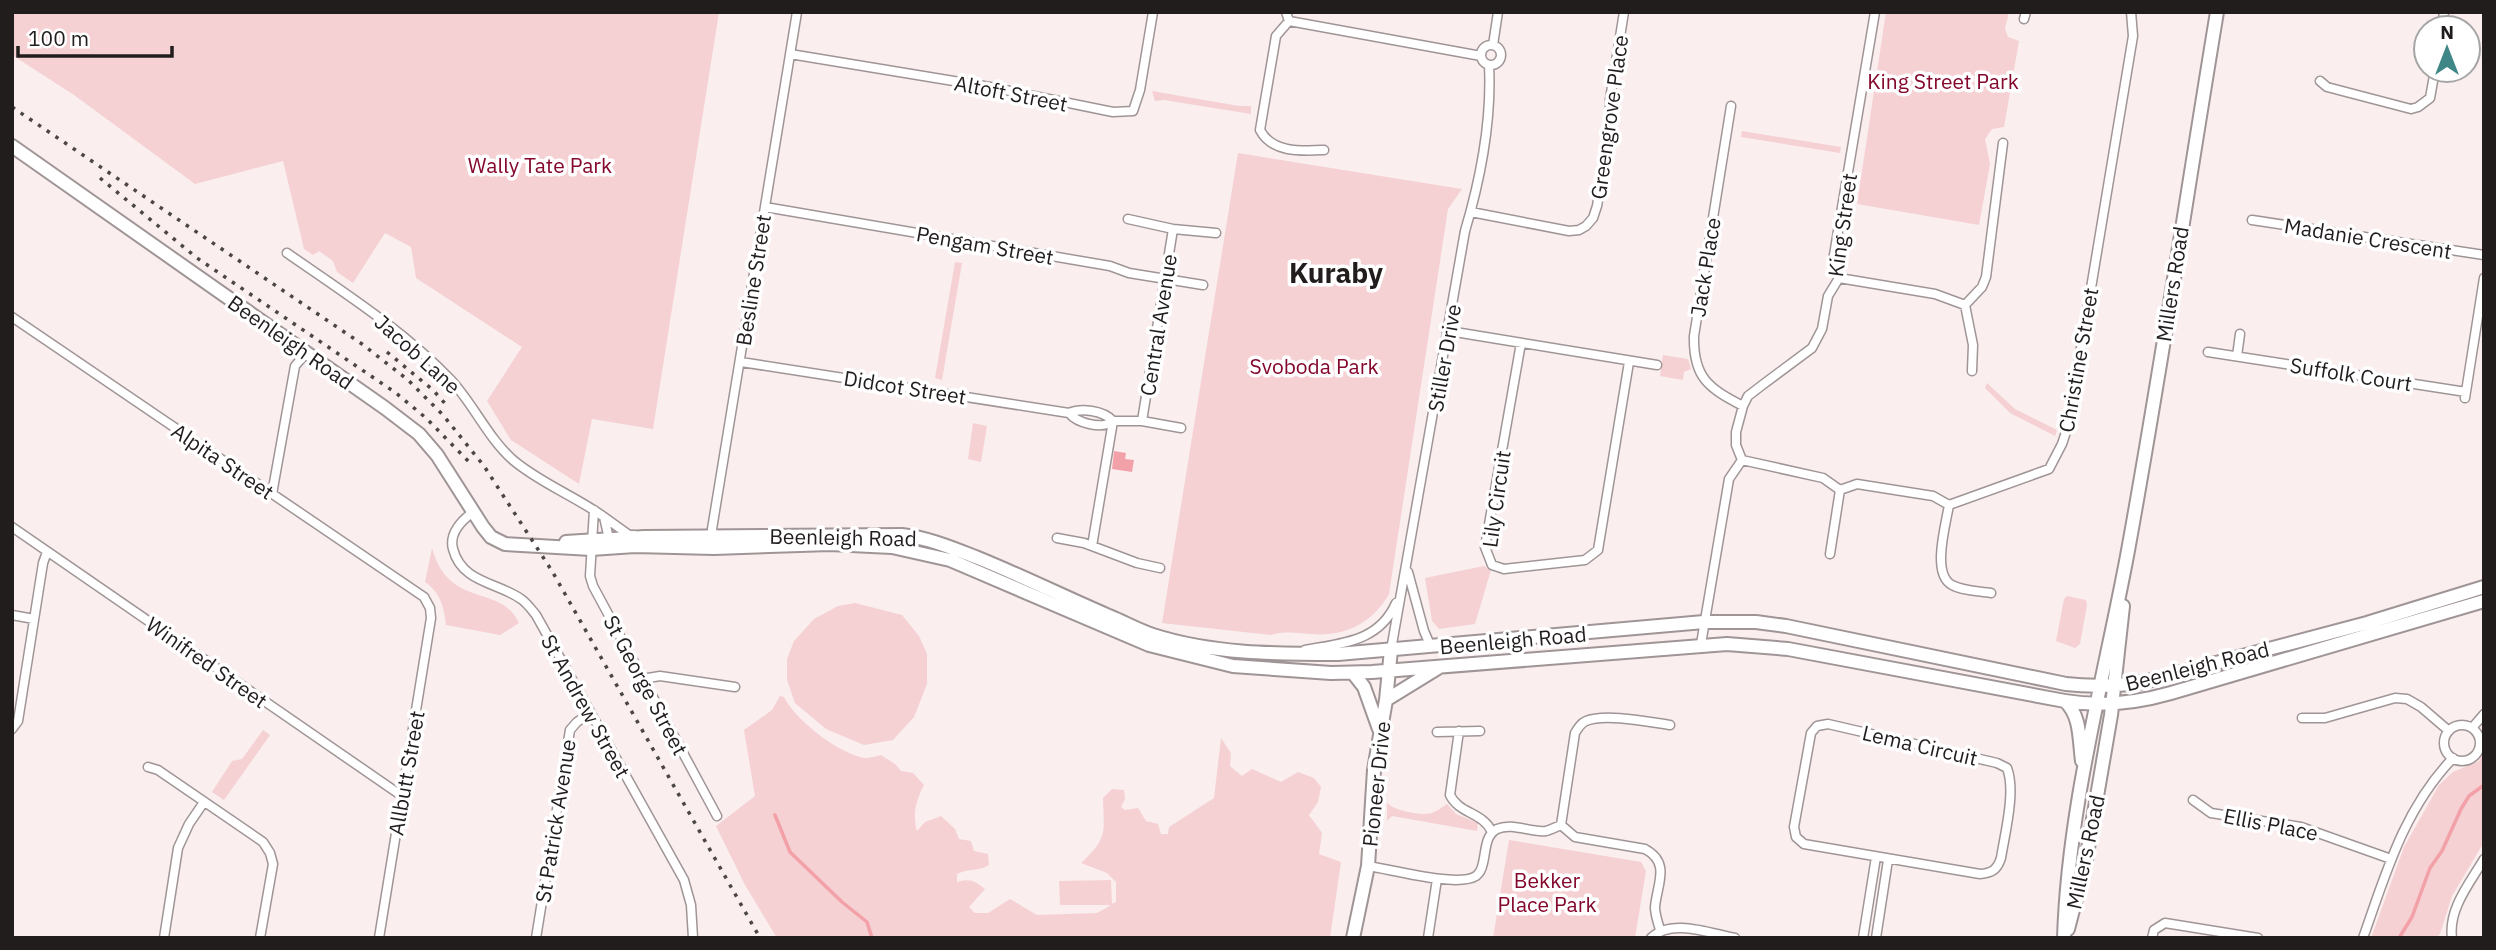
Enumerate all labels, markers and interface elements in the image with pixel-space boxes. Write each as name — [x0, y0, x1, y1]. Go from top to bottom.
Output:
scale bar — [18, 14, 172, 58]
north arrow — [2412, 14, 2482, 84]
text: N — [2440, 20, 2454, 44]
text: 100 m — [28, 24, 89, 52]
street label: Greengrove Place — [1584, 33, 1634, 201]
park label: King Street Park — [1867, 67, 2019, 95]
street label: Altoft Street — [952, 68, 1070, 118]
park label: Wally Tate Park — [468, 151, 612, 179]
street label: King Street — [1821, 171, 1863, 279]
street label: Madanie Crescent — [2282, 211, 2454, 265]
street label: Besline Street — [729, 212, 777, 348]
street label: Jack Place — [1683, 215, 1727, 319]
street label: Pengam Street — [914, 219, 1056, 271]
street label: Millers Road — [2149, 224, 2195, 344]
street label: Central Avenue — [1133, 252, 1183, 398]
district label: Kuraby — [1289, 254, 1383, 291]
street label: Christine Street — [2051, 285, 2105, 435]
street label: Beenleigh Road — [223, 288, 359, 396]
street label: Stiller Drive — [1421, 302, 1467, 414]
street label: Jacob Lane — [369, 308, 467, 400]
street label: Suffolk Court — [2288, 351, 2414, 397]
park label: Svoboda Park — [1250, 352, 1378, 380]
street label: Didcot Street — [842, 364, 968, 410]
street label: Alpita Street — [166, 416, 280, 506]
street label: Lily Circuit — [1475, 449, 1517, 549]
street label: Beenleigh Road — [769, 522, 917, 552]
street label: Winifred Street — [141, 610, 273, 714]
street label: St George Street — [597, 610, 695, 760]
street label: Beenleigh Road — [1438, 620, 1588, 660]
street label: St Andrew Street — [535, 629, 637, 783]
street label: Beenleigh Road — [2122, 635, 2272, 697]
street label: Allbutt Street — [381, 709, 431, 837]
street label: Lema Circuit — [1860, 718, 1980, 772]
street label: Pioneer Drive — [1355, 720, 1397, 848]
street label: St Patrick Avenue — [528, 737, 582, 905]
street label: Millers Road — [2059, 792, 2111, 912]
street label: Ellis Place — [2221, 801, 2321, 847]
park label: Bekker Place Park — [1497, 866, 1597, 918]

